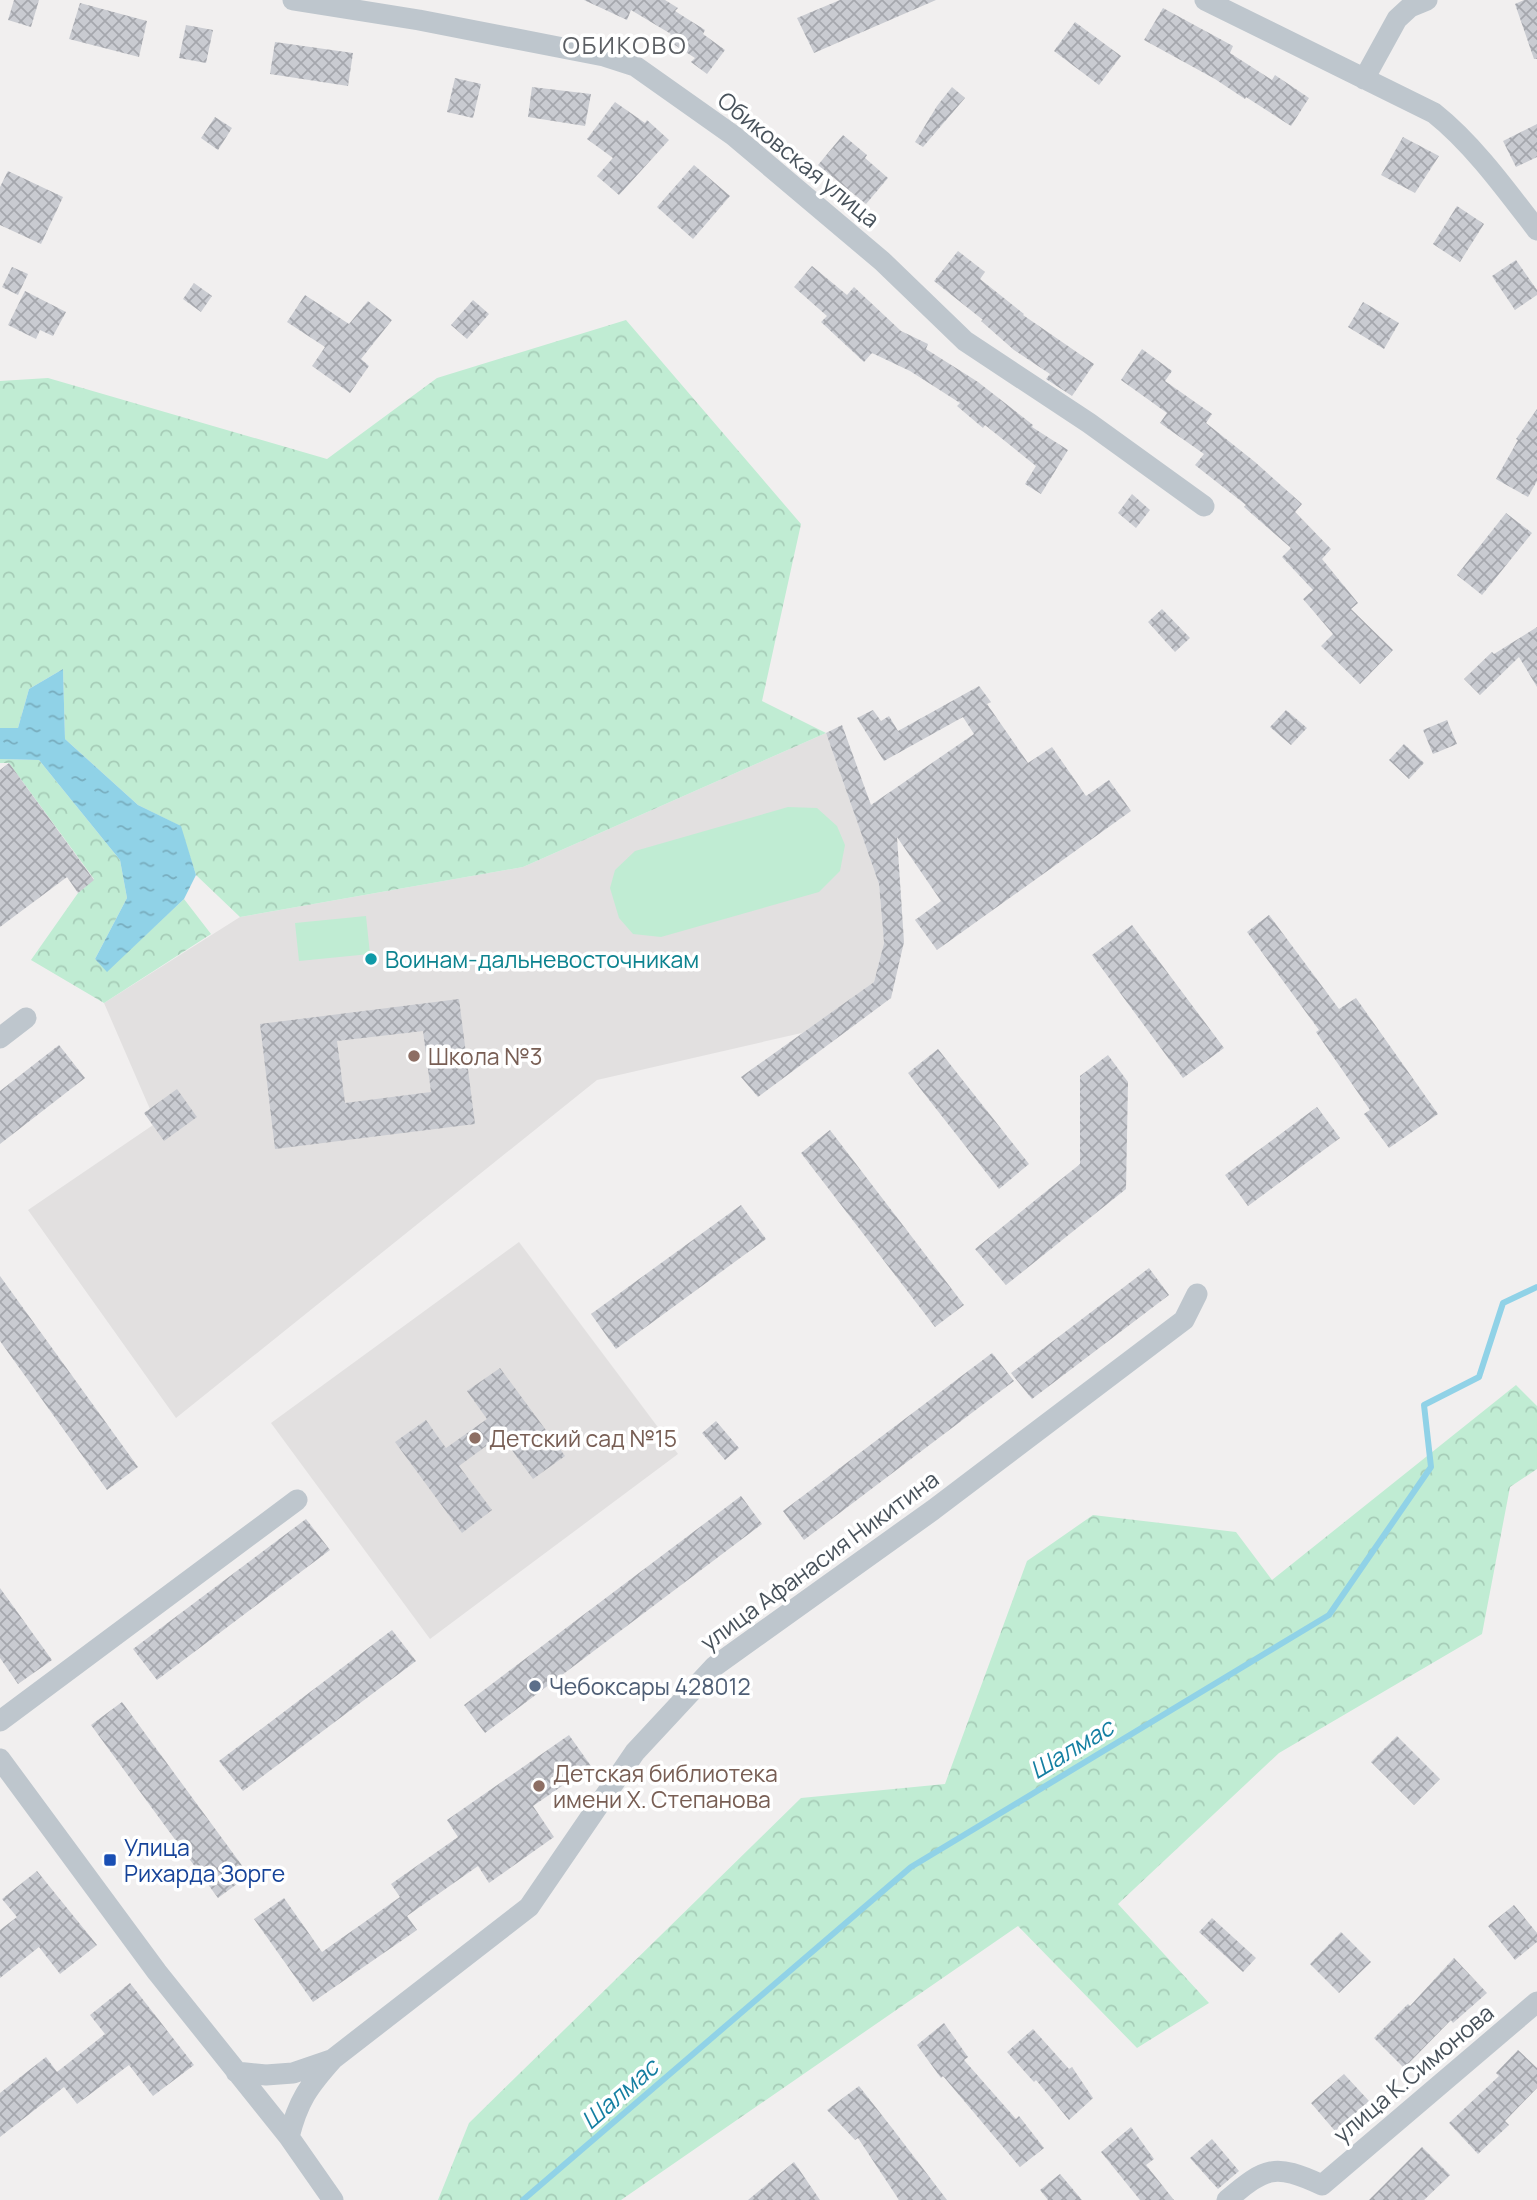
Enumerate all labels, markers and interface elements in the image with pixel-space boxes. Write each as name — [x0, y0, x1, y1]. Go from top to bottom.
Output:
district label: ОБИКОВО — [562, 28, 688, 61]
street label: Обиковская улица — [711, 84, 887, 234]
place label: Воинам-дальневосточникам — [385, 943, 699, 975]
marker: Воинам-дальневосточникам — [363, 951, 379, 967]
place label: Школа №3 — [428, 1040, 542, 1072]
marker: Школа №3 — [406, 1048, 422, 1064]
place label: Детский сад №15 — [489, 1422, 677, 1454]
marker: Детский сад №15 — [467, 1430, 483, 1446]
street label: улица Афанасия Никитина — [693, 1463, 945, 1657]
place label: Чебоксары 428012 — [549, 1670, 751, 1702]
marker: Чебоксары 428012 — [527, 1678, 543, 1694]
water label: Шалмас — [1023, 1709, 1120, 1786]
place label: Детская библиотека имени Х. Степанова — [553, 1757, 778, 1815]
marker: Детская библиотека имени Х. Степанова — [531, 1778, 547, 1794]
place label: Улица Рихарда Зорге — [124, 1831, 285, 1889]
marker: Улица Рихарда Зорге — [102, 1852, 118, 1868]
street label: улица К.Симонова — [1326, 1996, 1500, 2150]
water label: Шалмас — [573, 2049, 666, 2136]

